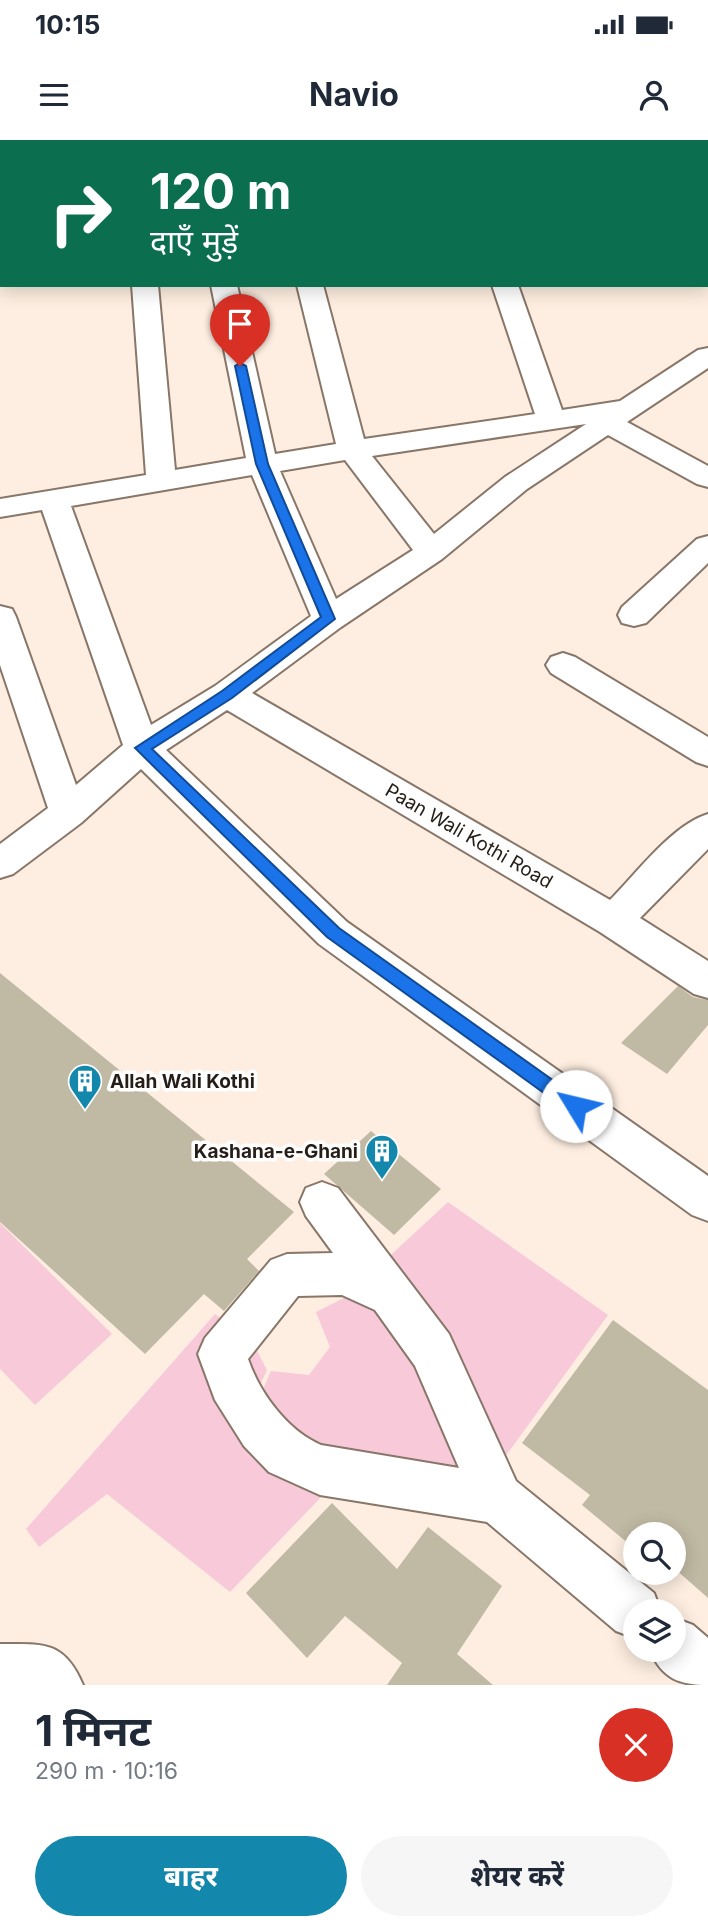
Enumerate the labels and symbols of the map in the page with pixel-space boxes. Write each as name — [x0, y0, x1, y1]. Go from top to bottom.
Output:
pin — [210, 294, 270, 366]
street label: Paan Wali Kothi Road — [381, 779, 557, 893]
building icon: Allah Wali Kothi — [66, 1062, 104, 1111]
position arrow — [539, 1069, 613, 1143]
place label: Allah Wali Kothi — [110, 1070, 255, 1093]
building icon: Kashana-e-Ghani — [363, 1132, 401, 1181]
place label: Kashana-e-Ghani — [194, 1140, 358, 1163]

